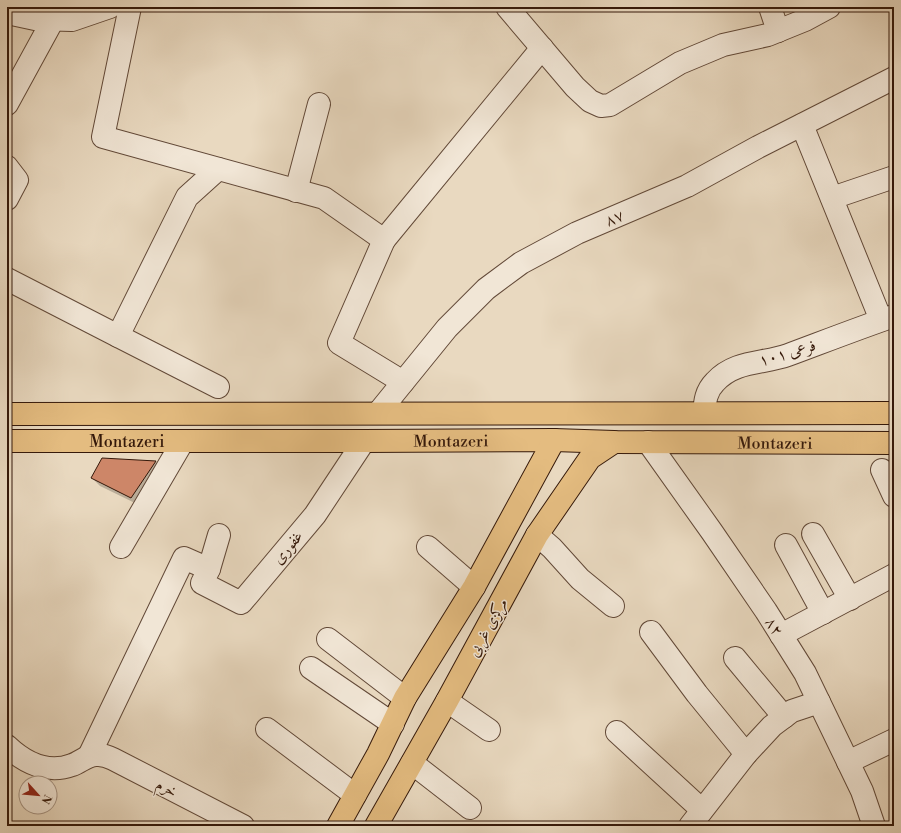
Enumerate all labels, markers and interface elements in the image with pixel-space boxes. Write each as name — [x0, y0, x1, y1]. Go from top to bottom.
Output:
street label: ۸۷ — [602, 205, 627, 231]
street label: فرعی ۱۰۱ — [756, 335, 818, 371]
street label: Montazeri — [413, 431, 489, 452]
street label: Montazeri — [89, 432, 165, 452]
street label: Montazeri — [737, 433, 813, 454]
street label: غفوری — [268, 527, 308, 569]
street label: مرکزی غربی — [464, 595, 513, 661]
street label: ۸۲ — [761, 613, 788, 640]
street label: خرم — [151, 774, 181, 805]
north arrow — [18, 775, 58, 815]
text: N — [38, 792, 54, 806]

